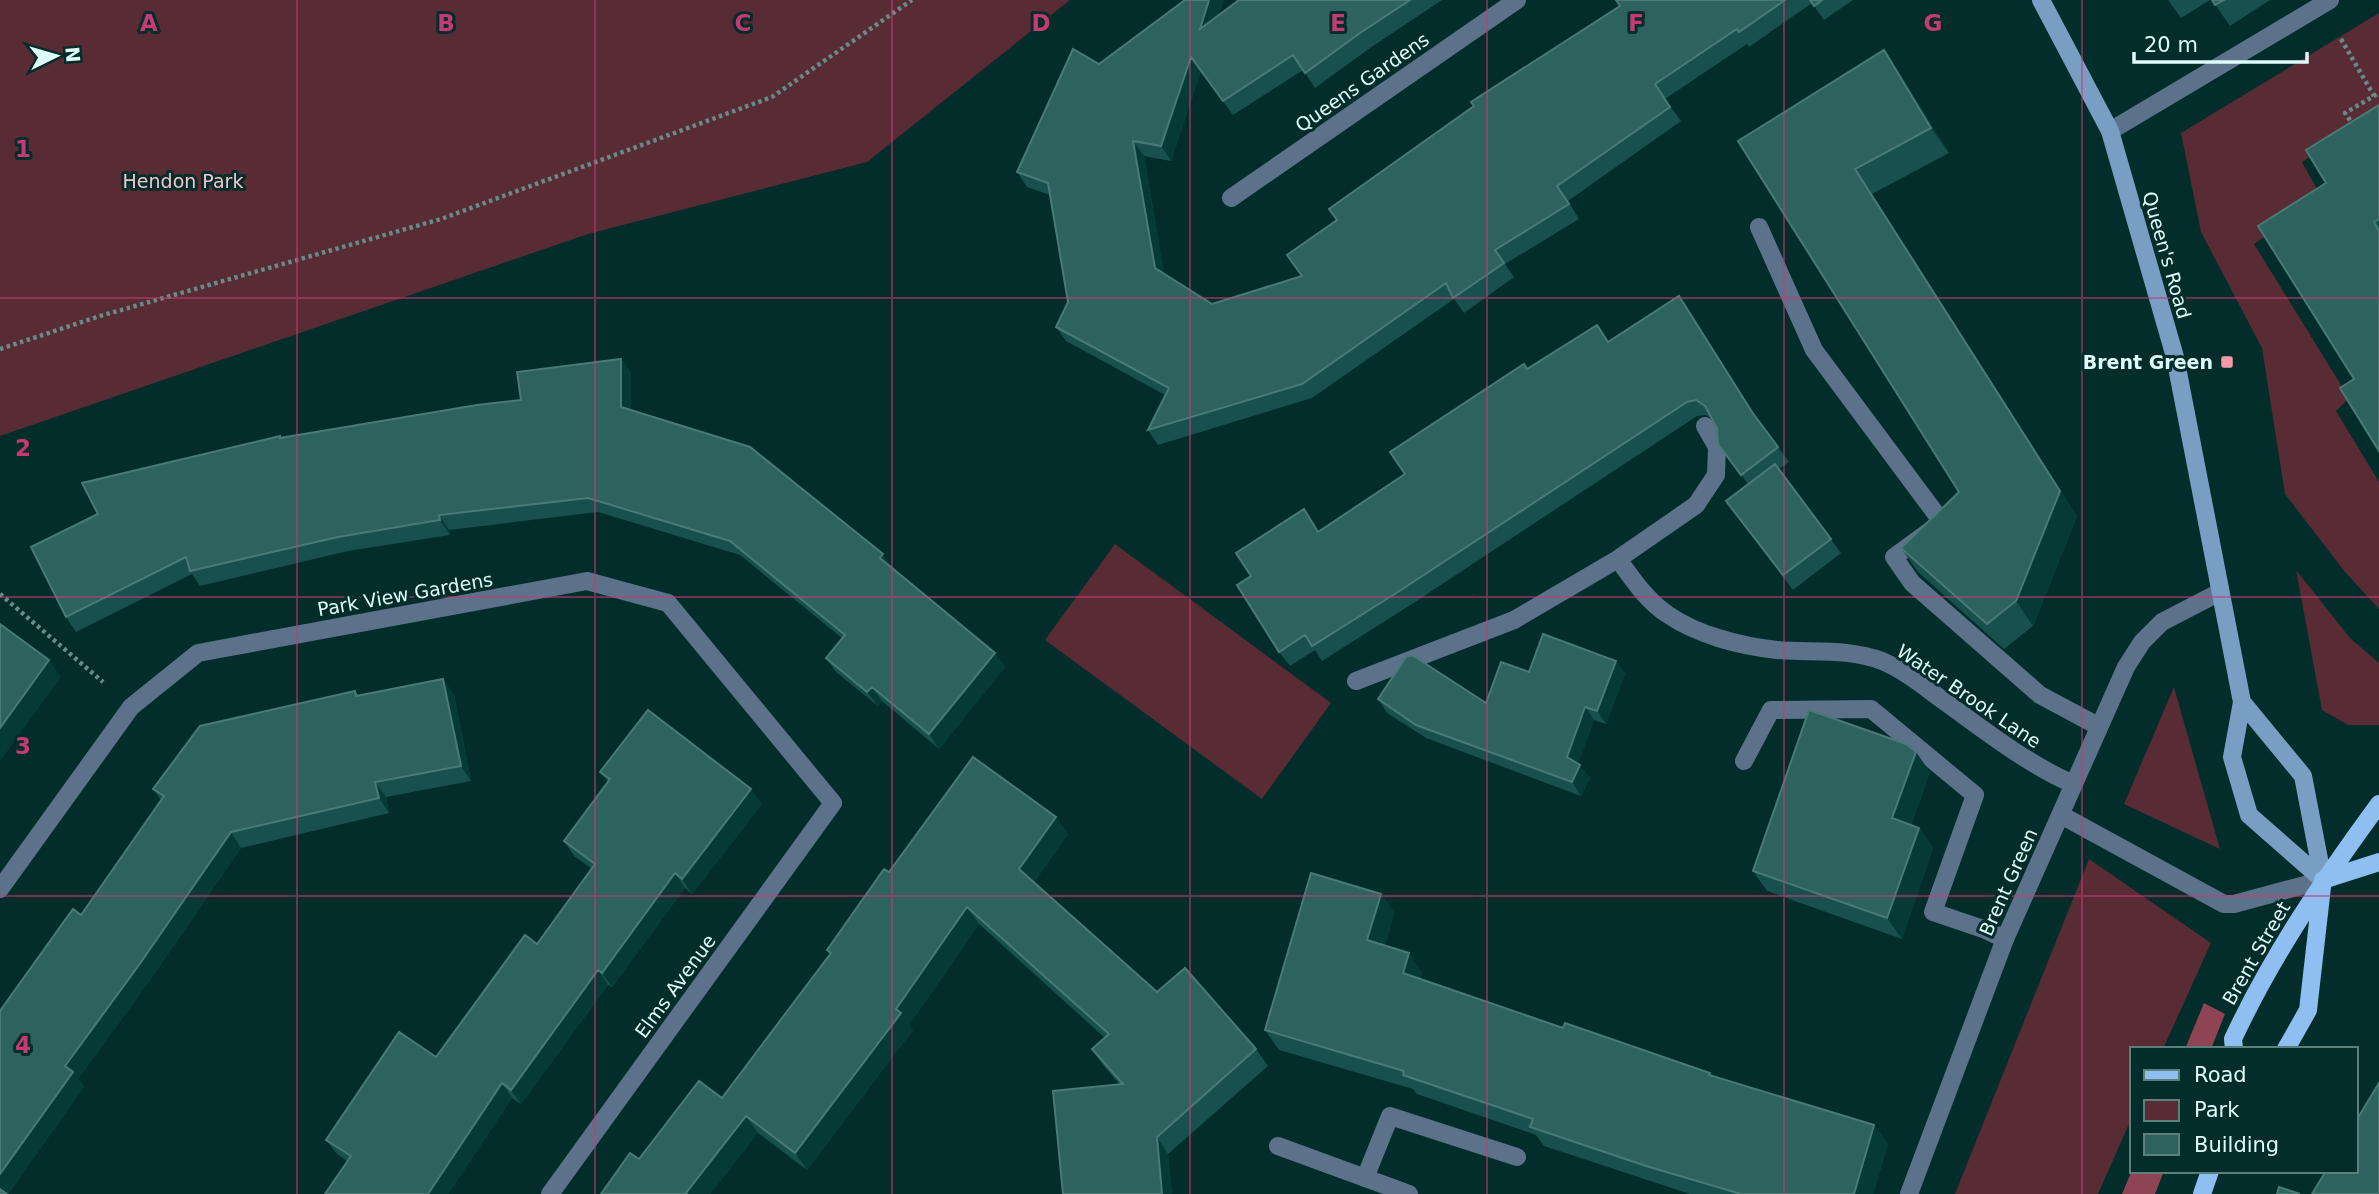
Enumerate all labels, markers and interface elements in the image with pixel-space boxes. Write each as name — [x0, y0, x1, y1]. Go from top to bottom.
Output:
text: A — [140, 10, 158, 36]
text: B — [437, 10, 455, 36]
text: C — [735, 10, 751, 36]
text: D — [1031, 10, 1051, 36]
text: E — [1330, 10, 1346, 36]
text: F — [1628, 10, 1644, 36]
text: G — [1924, 10, 1942, 36]
north arrow — [21, 21, 91, 91]
scale bar — [2134, 21, 2307, 65]
street label: Queens Gardens — [1291, 28, 1433, 136]
text: 20 m — [2144, 33, 2198, 57]
text: N — [61, 46, 85, 63]
text: 1 — [15, 136, 31, 162]
park label: Hendon Park — [123, 170, 243, 192]
street label: Queen's Road — [2138, 189, 2196, 321]
place label: Brent Green — [2083, 351, 2213, 373]
marker: Brent Green — [2219, 354, 2235, 370]
text: 2 — [15, 435, 31, 461]
street label: Park View Gardens — [316, 568, 494, 620]
street label: Water Brook Lane — [1893, 640, 2045, 752]
text: 3 — [15, 733, 31, 759]
street label: Brent Green — [1975, 825, 2041, 939]
street label: Brent Street — [2218, 898, 2294, 1008]
street label: Elms Avenue — [630, 930, 720, 1042]
text: 4 — [15, 1032, 31, 1058]
legend — [2130, 1047, 2358, 1173]
text: Road — [2194, 1063, 2247, 1087]
text: Park — [2194, 1098, 2240, 1122]
text: Building — [2194, 1133, 2279, 1157]

